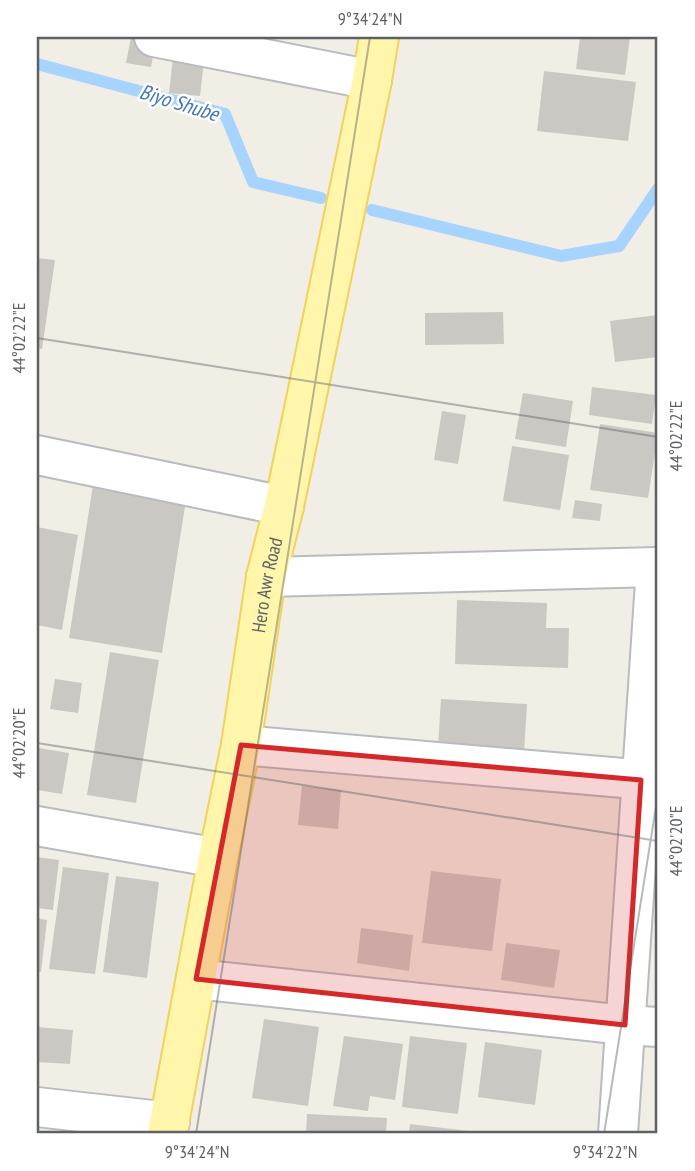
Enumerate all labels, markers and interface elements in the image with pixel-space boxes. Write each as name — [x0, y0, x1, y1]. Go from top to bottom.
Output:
text: 9°34'24"N — [338, 7, 402, 30]
water label: Biyo Shube — [136, 78, 223, 128]
text: 44°02'22"E — [7, 303, 30, 373]
text: 44°02'22"E — [664, 401, 687, 471]
street label: Hero Awr Road — [246, 535, 288, 634]
text: 44°02'20"E — [7, 708, 30, 778]
text: 44°02'20"E — [664, 806, 687, 876]
text: 9°34'24"N — [165, 1140, 229, 1163]
text: 9°34'22"N — [573, 1140, 637, 1163]

